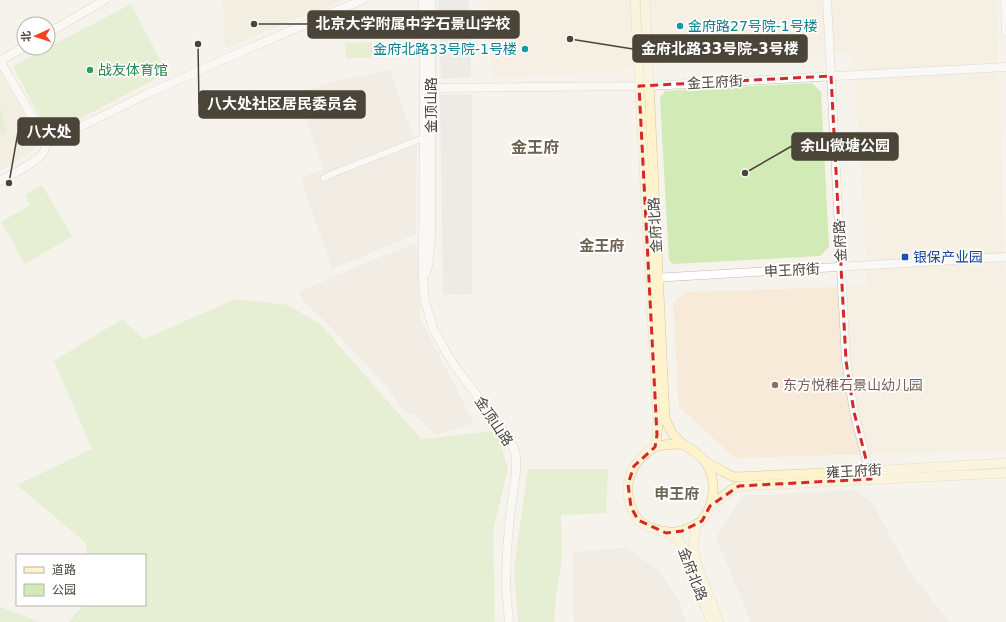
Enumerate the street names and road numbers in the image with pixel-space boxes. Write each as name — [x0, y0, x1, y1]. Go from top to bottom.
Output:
street label: 金王府街 — [687, 73, 743, 91]
street label: 金顶山路 — [423, 77, 439, 133]
street label: 金府北路 — [646, 197, 664, 253]
street label: 金府路 — [831, 220, 849, 262]
street label: 申王府街 — [764, 261, 820, 279]
street label: 金顶山路 — [472, 393, 516, 449]
street label: 雍王府街 — [826, 462, 882, 480]
street label: 金府北路 — [675, 545, 711, 603]

